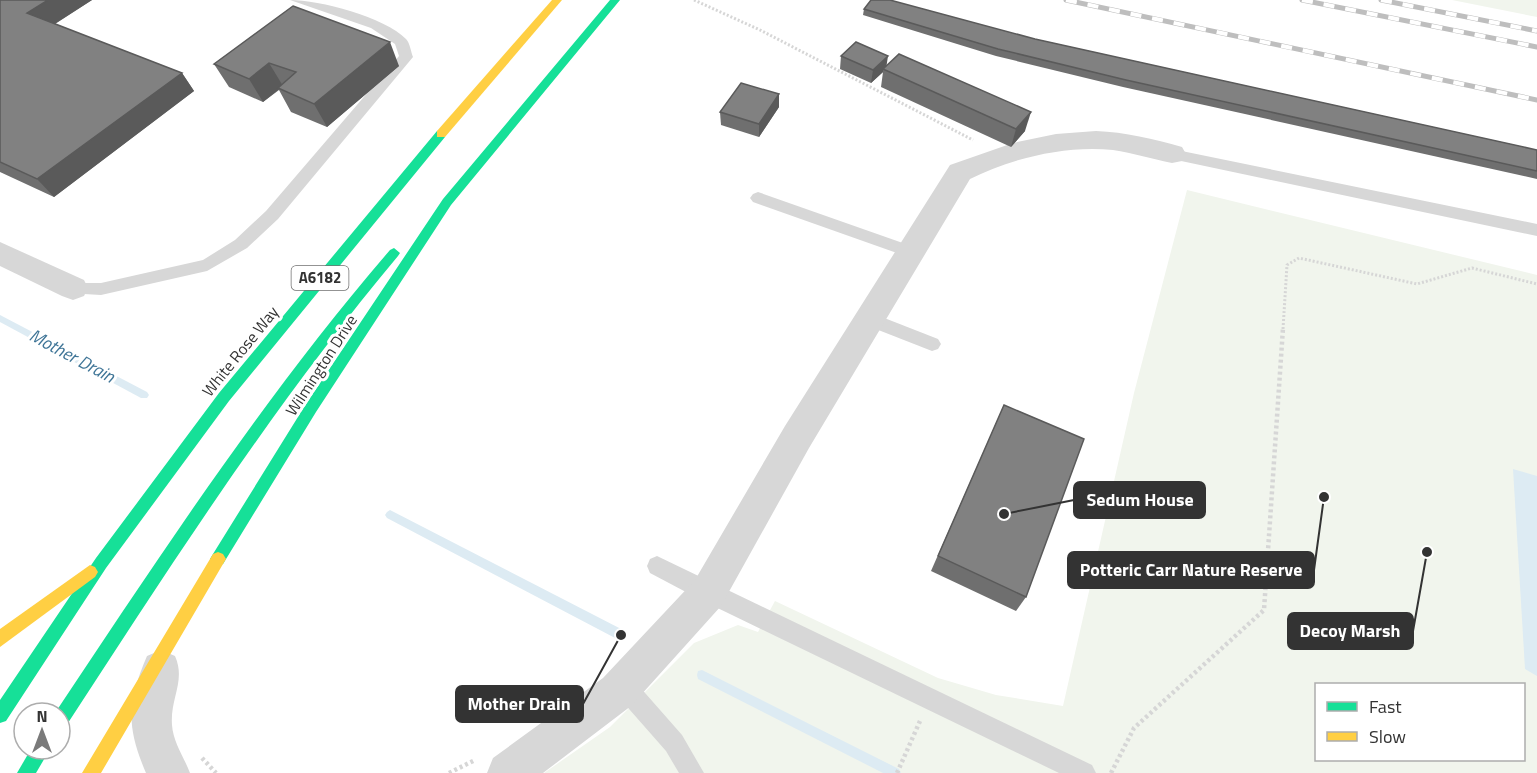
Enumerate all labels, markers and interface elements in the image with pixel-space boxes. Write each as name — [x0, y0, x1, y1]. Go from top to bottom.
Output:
road number: A6182 — [292, 266, 348, 290]
street label: White Rose Way — [196, 300, 284, 401]
street label: Wilmington Drive — [279, 310, 363, 420]
water label: Mother Drain — [25, 322, 121, 390]
callout: Sedum House — [1074, 482, 1205, 518]
text: Sedum House — [1086, 486, 1194, 513]
callout: Potteric Carr Nature Reserve — [1068, 552, 1314, 588]
text: Potteric Carr Nature Reserve — [1080, 556, 1302, 583]
callout: Decoy Marsh — [1288, 613, 1413, 649]
text: Decoy Marsh — [1300, 617, 1400, 644]
legend — [1315, 683, 1525, 761]
callout: Mother Drain — [456, 686, 583, 722]
text: Mother Drain — [467, 690, 571, 717]
text: Fast — [1369, 693, 1402, 720]
north arrow — [12, 701, 72, 761]
text: N — [36, 704, 48, 728]
text: Slow — [1369, 723, 1406, 750]

